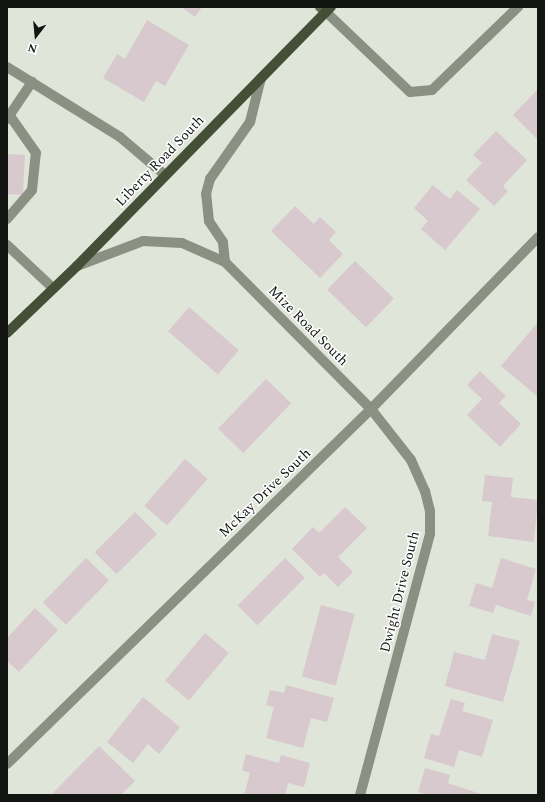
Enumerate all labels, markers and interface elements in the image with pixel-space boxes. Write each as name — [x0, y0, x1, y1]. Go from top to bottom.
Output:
north arrow — [16, 16, 56, 56]
text: N — [26, 39, 39, 57]
street label: Liberty Road South — [112, 112, 208, 210]
street label: Mize Road South — [265, 283, 351, 369]
street label: McKay Drive South — [216, 445, 314, 541]
street label: Dwight Drive South — [377, 530, 423, 654]

